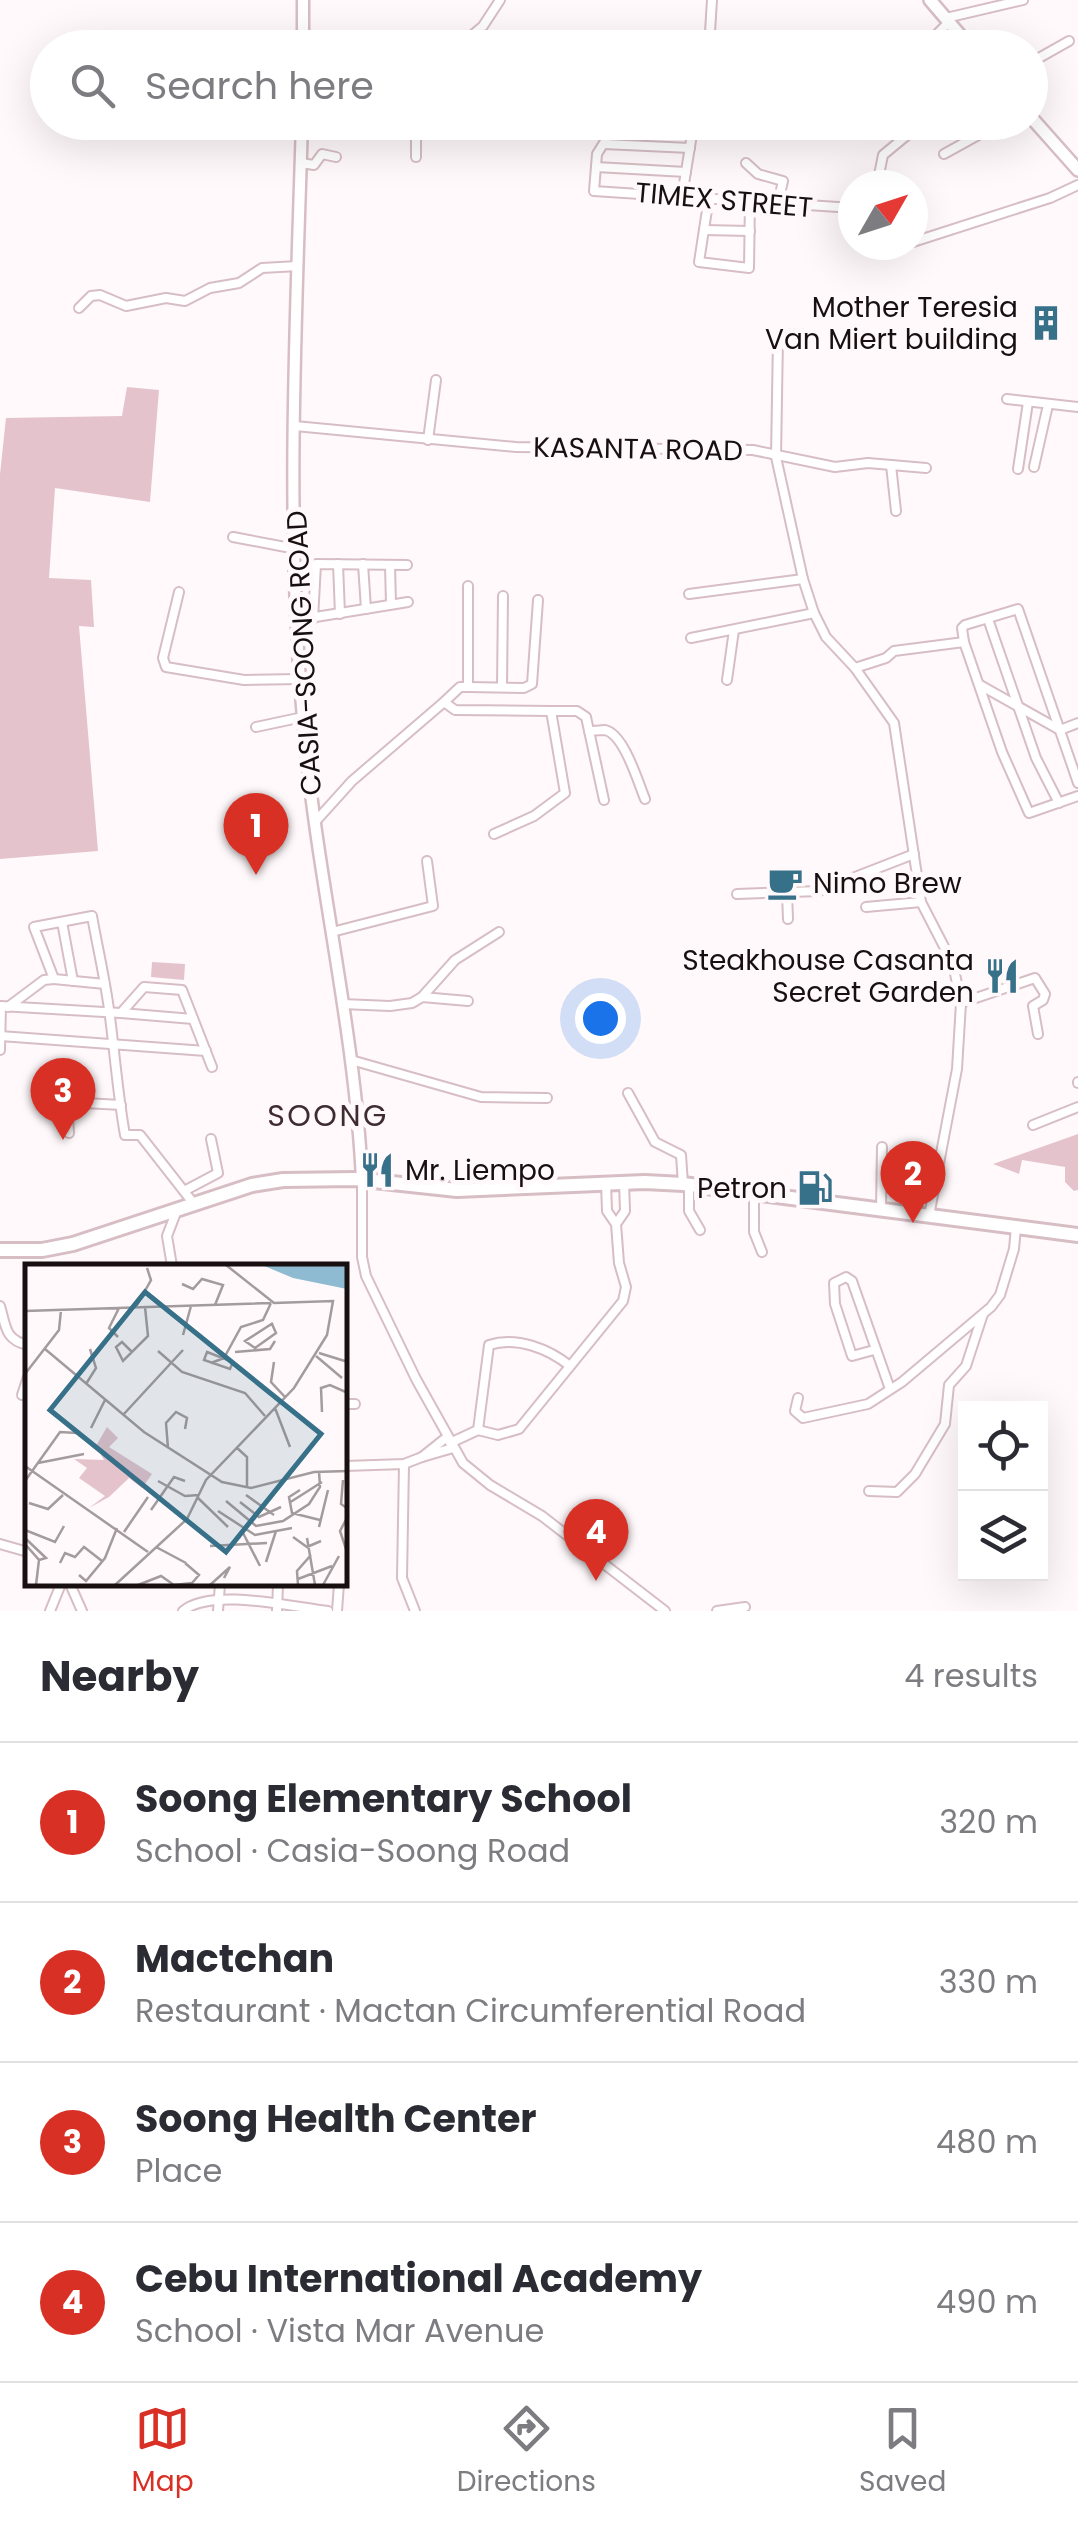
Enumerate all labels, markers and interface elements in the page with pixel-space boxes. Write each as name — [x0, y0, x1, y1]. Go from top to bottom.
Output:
search box — [30, 30, 1048, 140]
icon: search — [65, 58, 120, 113]
text: Search here — [145, 59, 374, 112]
north arrow — [838, 170, 928, 260]
street label: TIMEX STREET — [634, 173, 814, 227]
place label: Mother Teresia Van Miert building — [765, 288, 1018, 359]
building icon: Mother Teresia Van Miert building — [1027, 304, 1065, 342]
street label: KASANTA ROAD — [533, 428, 743, 470]
street label: CASIA-SOONG ROAD — [277, 510, 331, 796]
pin: 1 — [224, 792, 288, 875]
cafe icon: Nimo Brew — [766, 864, 804, 902]
place label: Nimo Brew — [813, 864, 962, 903]
place label: Steakhouse Casanta Secret Garden — [682, 941, 974, 1012]
restaurant icon: Steakhouse Casanta Secret Garden — [983, 957, 1021, 995]
your location — [575, 993, 626, 1044]
pin: 3 — [30, 1058, 96, 1140]
district label: SOONG — [267, 1094, 389, 1137]
pin: 2 — [880, 1140, 946, 1223]
restaurant icon: Mr. Liempo — [358, 1151, 396, 1189]
place label: Mr. Liempo — [405, 1151, 555, 1190]
place label: Petron — [697, 1169, 787, 1208]
fuel station icon: Petron — [796, 1169, 834, 1207]
inset map — [25, 1264, 348, 1586]
map controls — [958, 1401, 1048, 1581]
button: locate — [958, 1401, 1048, 1491]
button: layers — [958, 1491, 1048, 1581]
pin: 4 — [564, 1498, 628, 1581]
text: Nearby — [40, 1647, 199, 1706]
text: 4 results — [904, 1653, 1038, 1698]
text: Soong Elementary School — [135, 1772, 632, 1825]
text: 1 — [66, 1799, 79, 1844]
text: 320 m — [939, 1799, 1038, 1844]
text: School · Casia-Soong Road — [135, 1828, 570, 1873]
text: Mactchan — [135, 1932, 334, 1985]
text: 2 — [63, 1959, 82, 2004]
text: 330 m — [939, 1959, 1038, 2004]
text: Restaurant · Mactan Circumferential Road — [135, 1988, 806, 2033]
text: Soong Health Center — [135, 2092, 537, 2145]
text: 3 — [63, 2119, 82, 2164]
text: 480 m — [936, 2119, 1038, 2164]
text: Place — [135, 2148, 222, 2193]
text: Cebu International Academy — [135, 2252, 702, 2305]
text: 4 — [62, 2279, 83, 2324]
text: 490 m — [936, 2279, 1038, 2324]
text: School · Vista Mar Avenue — [135, 2308, 544, 2353]
tab: Map — [132, 2401, 194, 2503]
tab: Directions — [457, 2401, 596, 2503]
tab: Saved — [859, 2401, 946, 2503]

